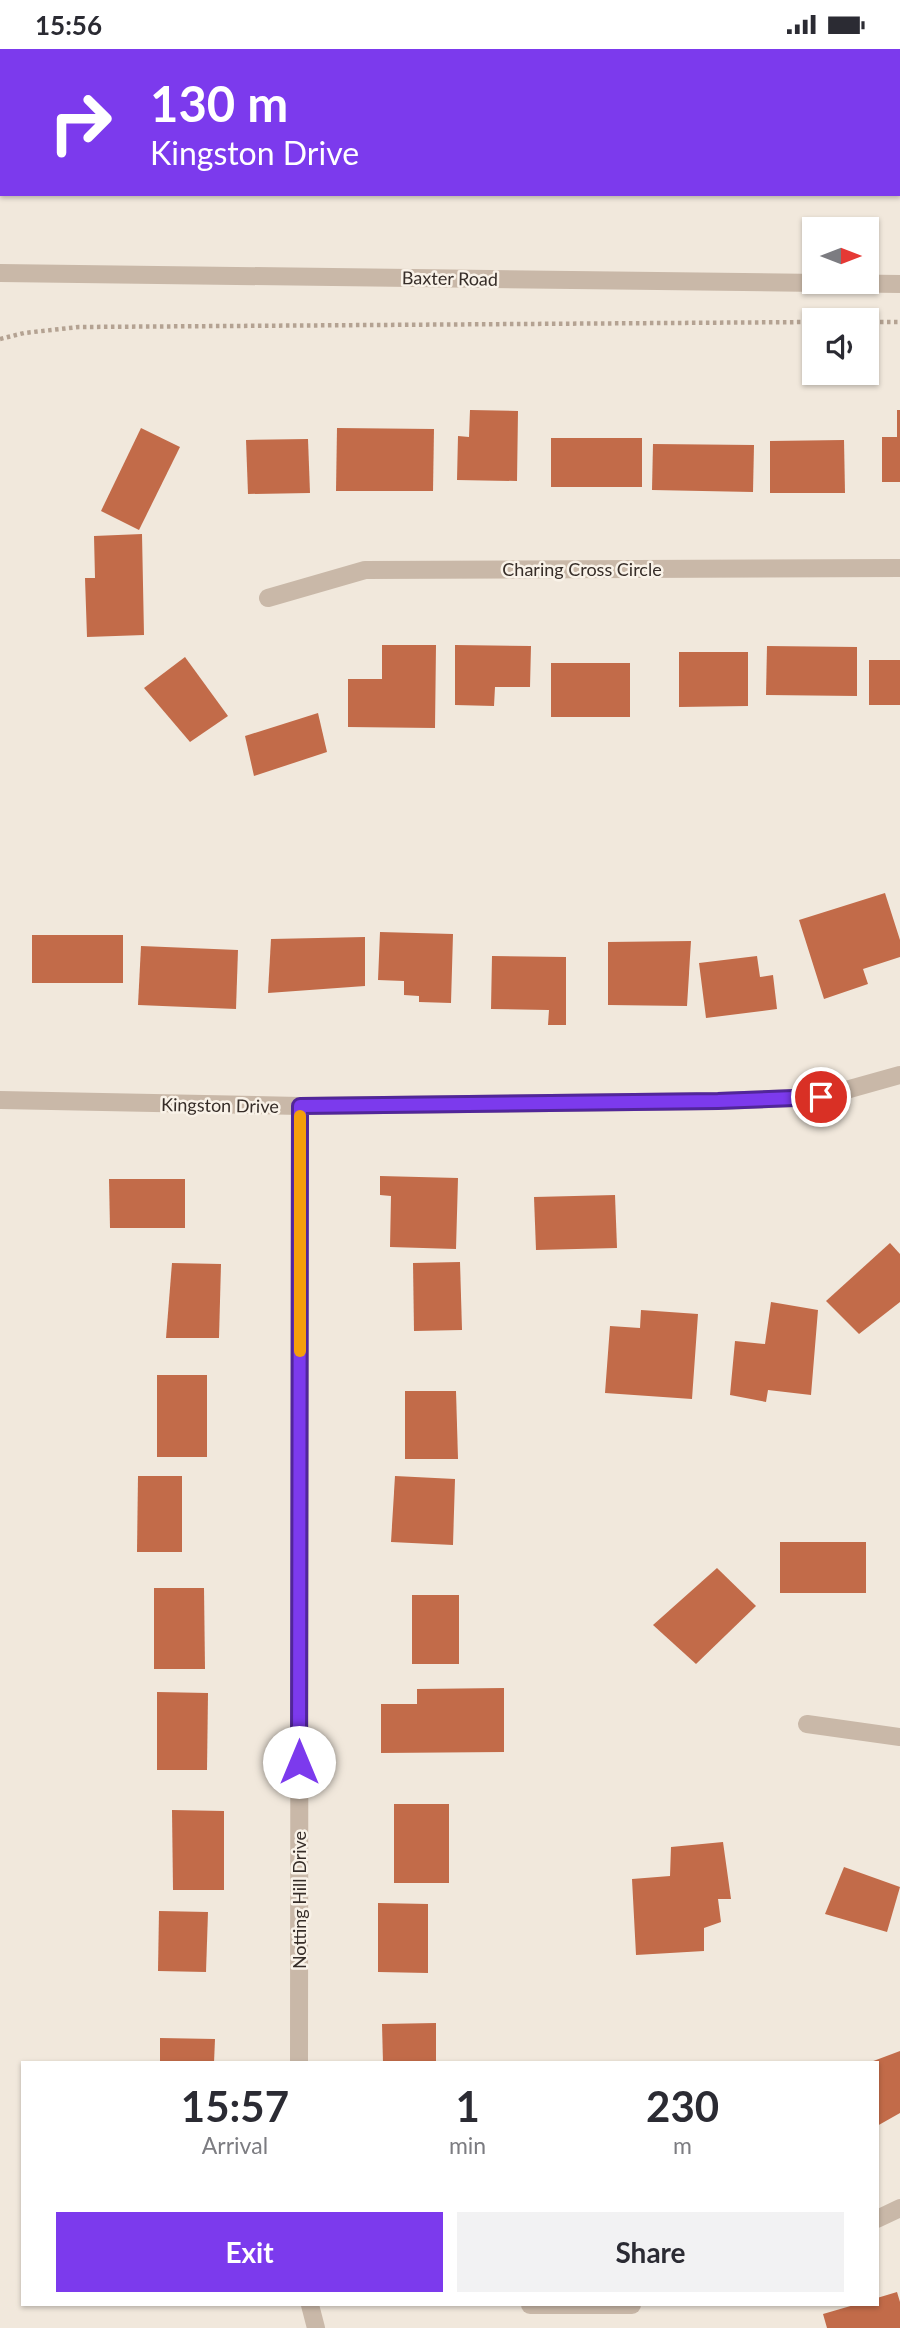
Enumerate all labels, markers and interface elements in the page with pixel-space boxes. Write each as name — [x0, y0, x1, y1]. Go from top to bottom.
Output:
text: 15:56 — [35, 9, 102, 41]
text: 130 m — [150, 74, 288, 132]
icon: right — [35, 77, 126, 168]
text: Kingston Drive — [150, 133, 359, 172]
north arrow — [802, 217, 878, 294]
map controls — [802, 217, 879, 385]
street label: Baxter Road — [402, 266, 498, 290]
button: sound — [802, 308, 879, 385]
street label: Charing Cross Circle — [502, 558, 662, 580]
pin — [791, 1067, 851, 1127]
icon: arrive — [802, 1078, 840, 1116]
street label: Kingston Drive — [161, 1093, 279, 1117]
position arrow — [262, 1725, 336, 1799]
street label: Notting Hill Drive — [288, 1831, 310, 1969]
text: 15:57 — [181, 2081, 289, 2131]
text: 1 — [455, 2081, 480, 2131]
text: 230 — [646, 2081, 719, 2131]
text: Arrival — [202, 2131, 268, 2159]
text: min — [449, 2131, 486, 2159]
text: m — [673, 2131, 692, 2159]
button: Exit — [56, 2212, 443, 2292]
button: Share — [457, 2212, 844, 2292]

